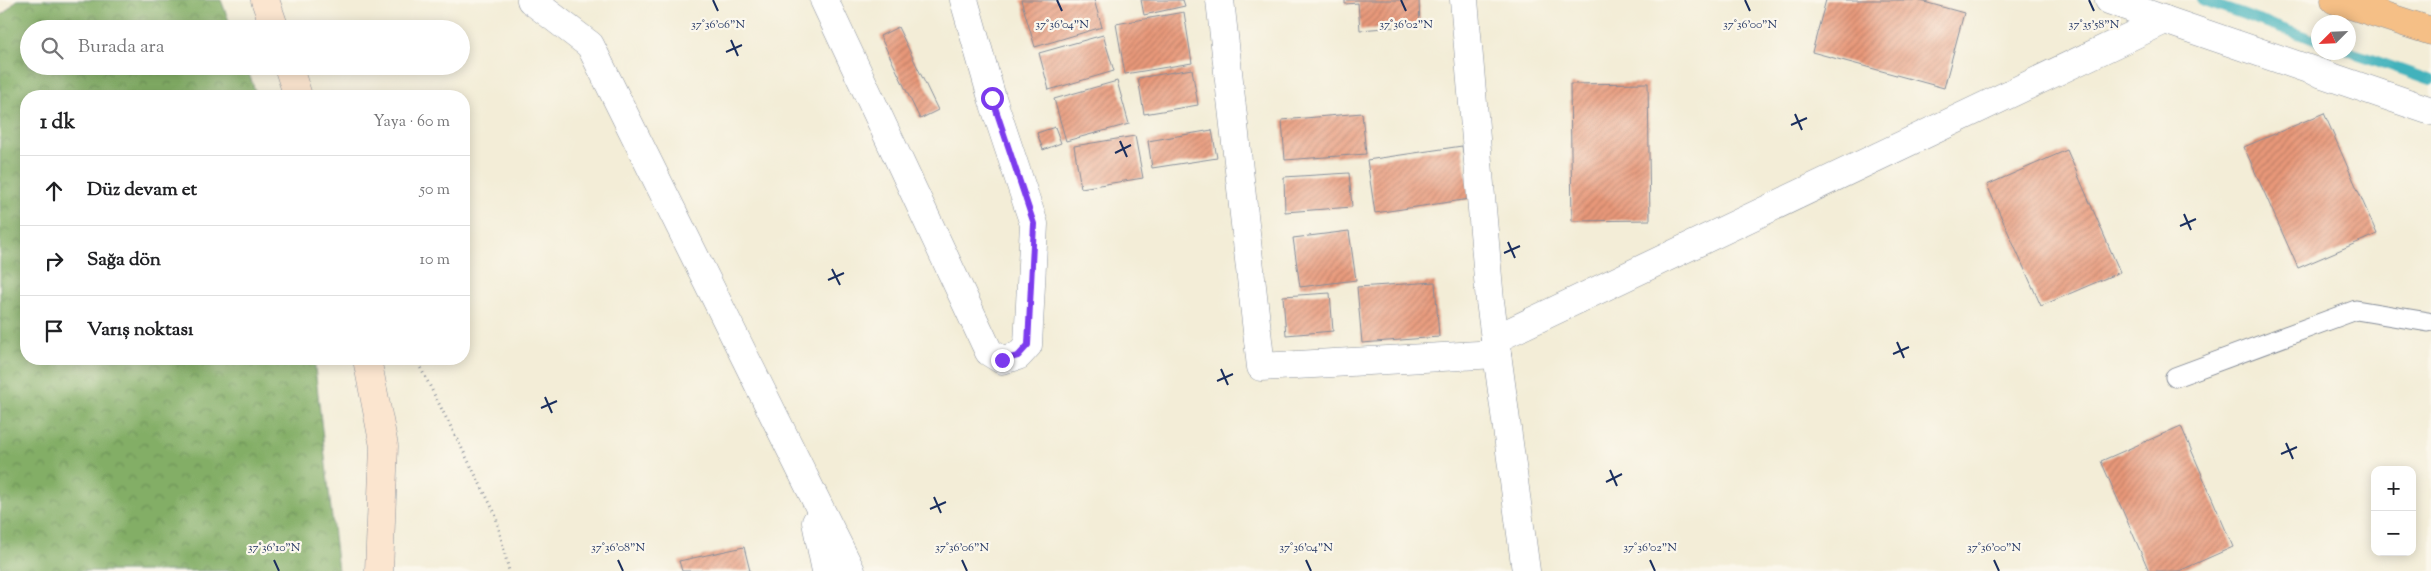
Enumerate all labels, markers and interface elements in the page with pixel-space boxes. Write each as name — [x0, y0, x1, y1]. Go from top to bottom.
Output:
north arrow — [2311, 15, 2356, 60]
text: 37°36'06"N — [691, 16, 746, 34]
text: 37°36'04"N — [1035, 16, 1089, 34]
text: 37°36'02"N — [1379, 16, 1433, 34]
text: 37°36'00"N — [1723, 16, 1778, 34]
text: 37°35'58"N — [2069, 16, 2120, 34]
search box — [20, 20, 470, 75]
icon: search — [38, 34, 66, 62]
text: Burada ara — [78, 34, 164, 61]
route start — [981, 87, 1004, 110]
text: 1 dk — [40, 108, 75, 138]
text: Yaya · 60 m — [373, 111, 450, 134]
icon: ahead — [40, 177, 68, 205]
text: Düz devam et — [87, 177, 197, 204]
text: 50 m — [419, 179, 450, 202]
icon: right — [40, 247, 68, 275]
text: Sağa dön — [87, 247, 161, 274]
text: 10 m — [420, 249, 450, 272]
icon: arrive — [40, 317, 68, 345]
text: Varış noktası — [87, 317, 193, 344]
route end — [991, 349, 1014, 372]
map controls — [2371, 466, 2416, 556]
button: + — [2371, 466, 2416, 511]
button: − — [2371, 511, 2416, 556]
text: 37°36'10"N — [248, 539, 301, 557]
text: 37°36'08"N — [591, 539, 646, 557]
text: 37°36'06"N — [935, 539, 990, 557]
text: 37°36'04"N — [1279, 539, 1333, 557]
text: 37°36'02"N — [1623, 539, 1677, 557]
text: 37°36'00"N — [1967, 539, 2022, 557]

